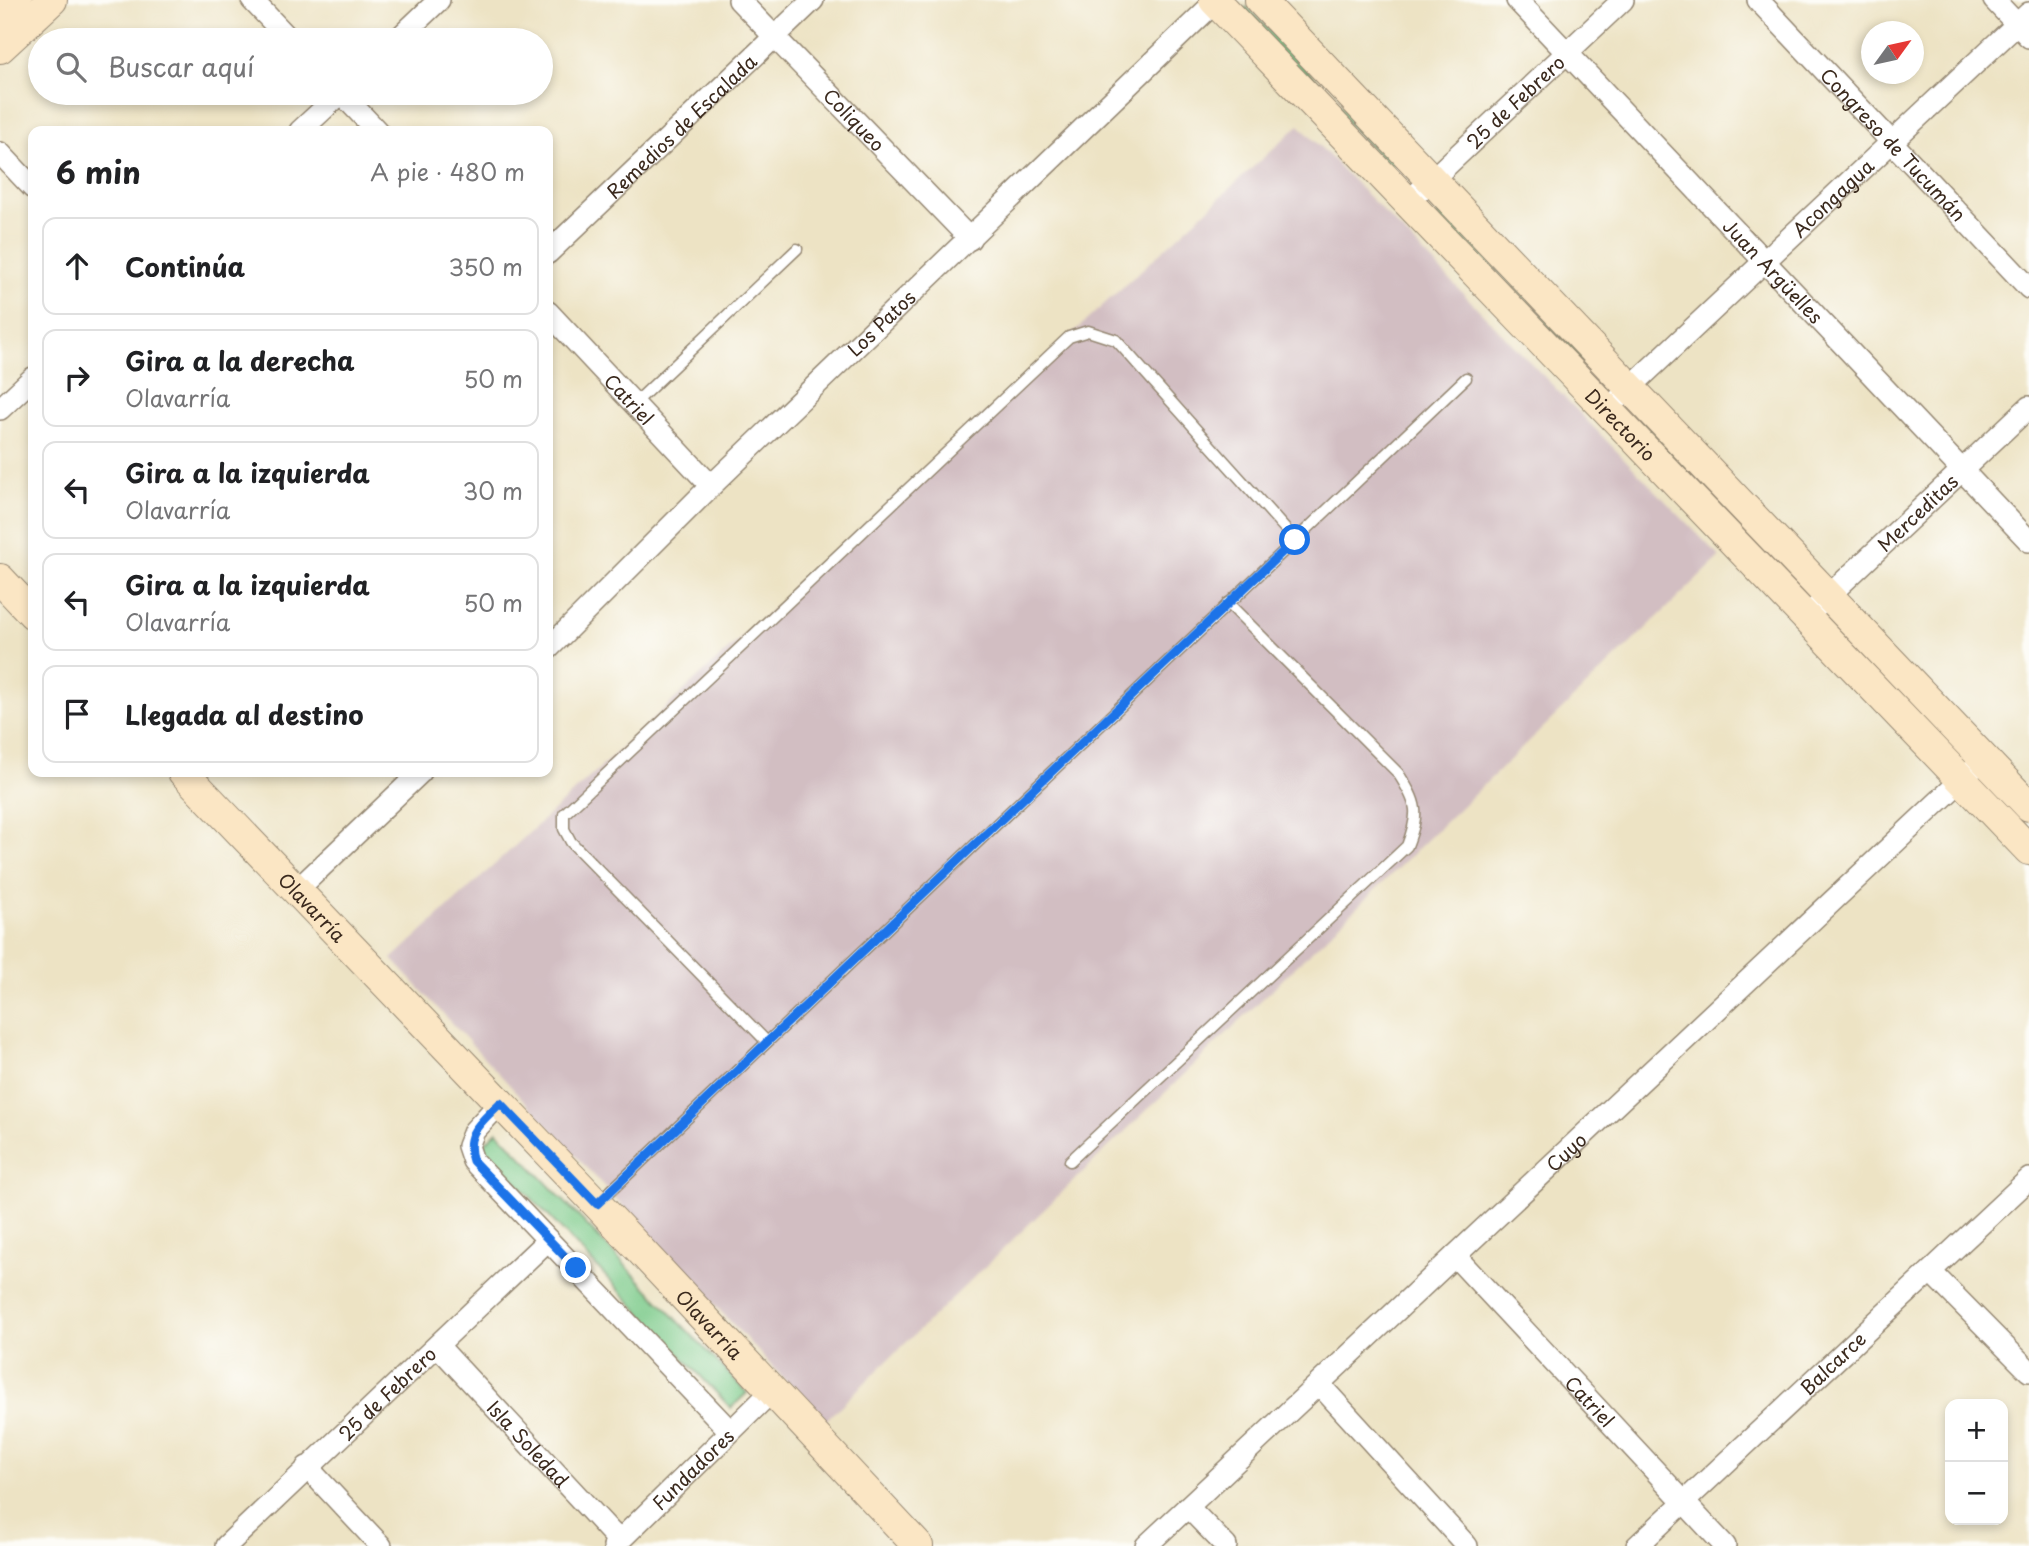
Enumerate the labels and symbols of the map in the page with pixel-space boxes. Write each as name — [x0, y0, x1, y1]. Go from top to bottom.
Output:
north arrow — [1861, 21, 1924, 84]
street label: Remedios de Escalada — [600, 47, 763, 205]
street label: 25 de Febrero — [1460, 48, 1570, 155]
street label: Congreso de Tucumán — [1815, 61, 1973, 227]
street label: Coliqueo — [817, 82, 892, 157]
street label: Acongagua — [1785, 152, 1880, 243]
street label: Juan Argüelles — [1717, 212, 1830, 329]
street label: Los Patos — [840, 283, 921, 362]
street label: Catriel — [598, 367, 661, 431]
street label: Directorio — [1579, 382, 1663, 467]
street label: Merceditas — [1870, 467, 1964, 558]
route start — [1279, 524, 1310, 555]
street label: Olavarría — [272, 866, 353, 948]
street label: Cuyo — [1539, 1126, 1592, 1178]
route end — [560, 1252, 591, 1283]
street label: Olavarría — [670, 1283, 750, 1365]
street label: Balcarce — [1793, 1325, 1872, 1401]
street label: 25 de Febrero — [332, 1340, 442, 1446]
street label: Catriel — [1559, 1369, 1621, 1433]
street label: Isla Soledad — [481, 1394, 576, 1493]
street label: Fundadores — [645, 1422, 740, 1516]

